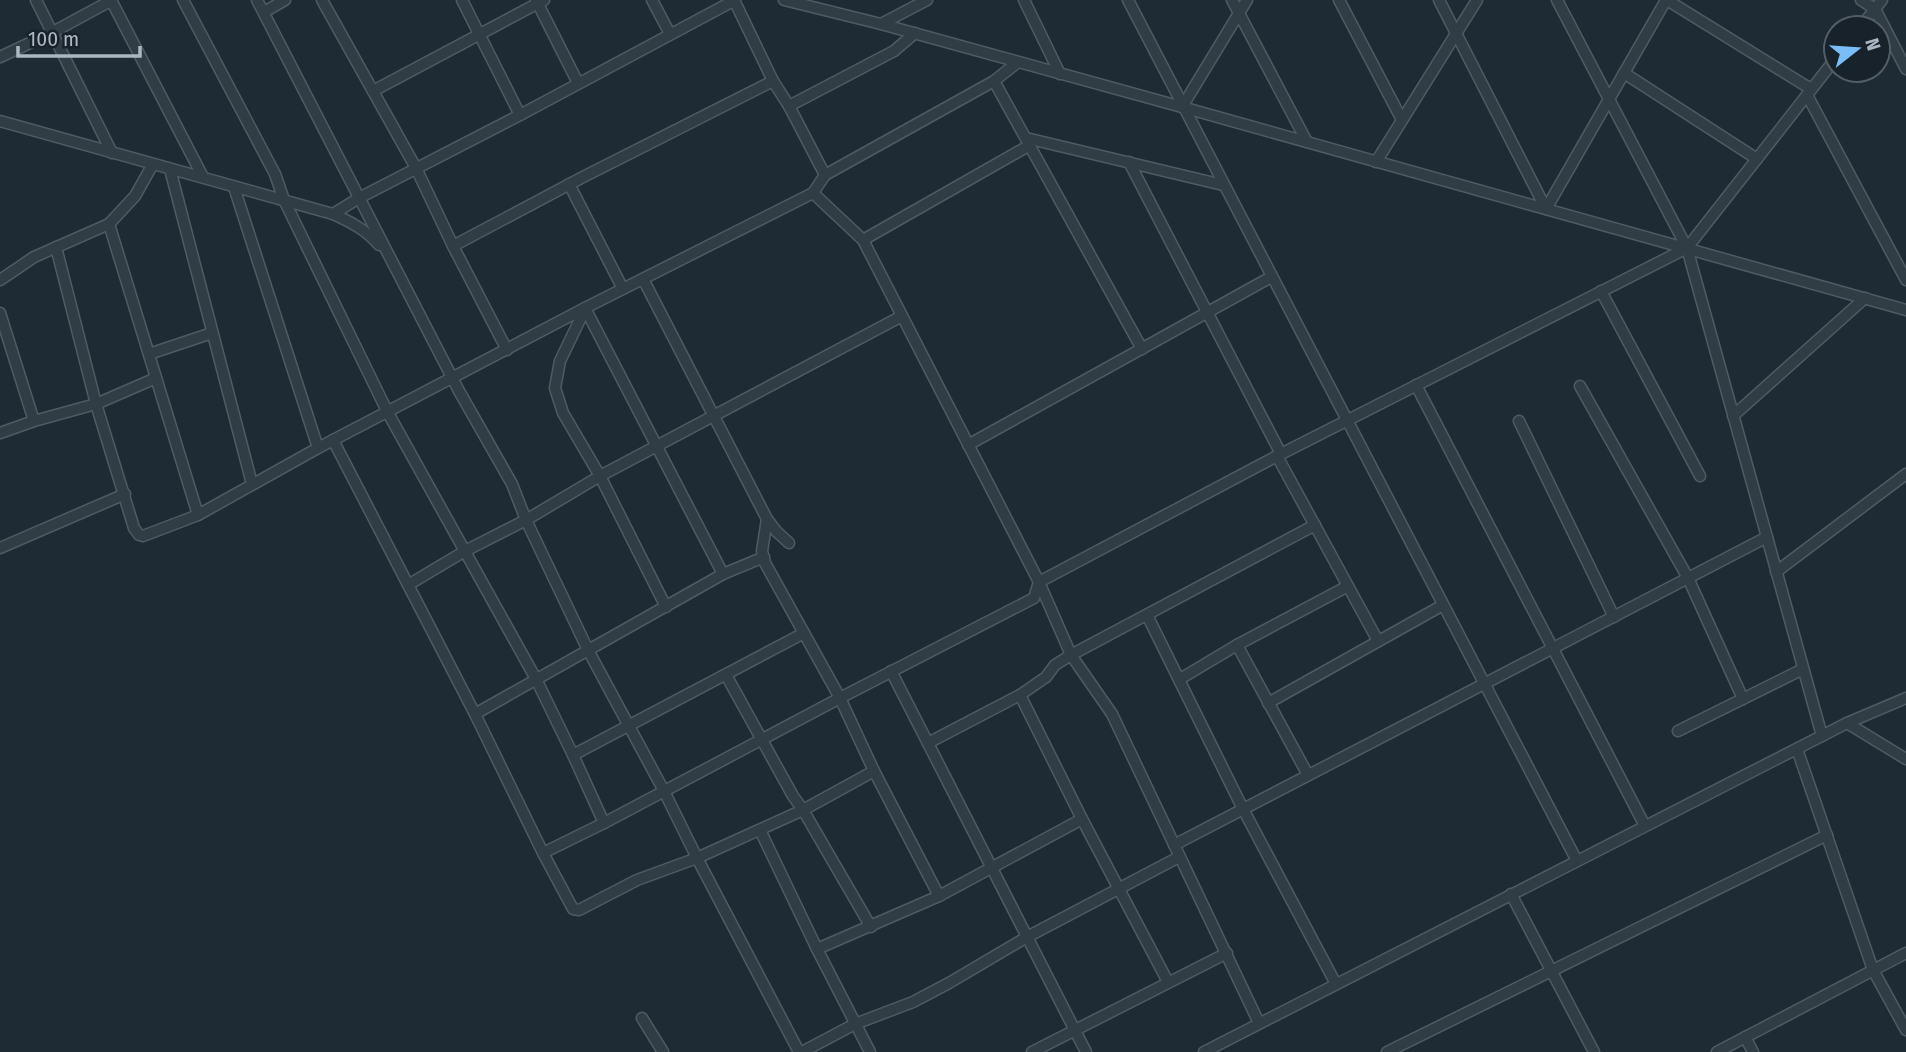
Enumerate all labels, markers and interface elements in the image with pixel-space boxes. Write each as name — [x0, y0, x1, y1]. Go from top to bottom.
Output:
scale bar — [18, 14, 140, 58]
north arrow — [1822, 14, 1892, 84]
text: 100 m — [28, 26, 79, 52]
text: N — [1860, 35, 1885, 53]

